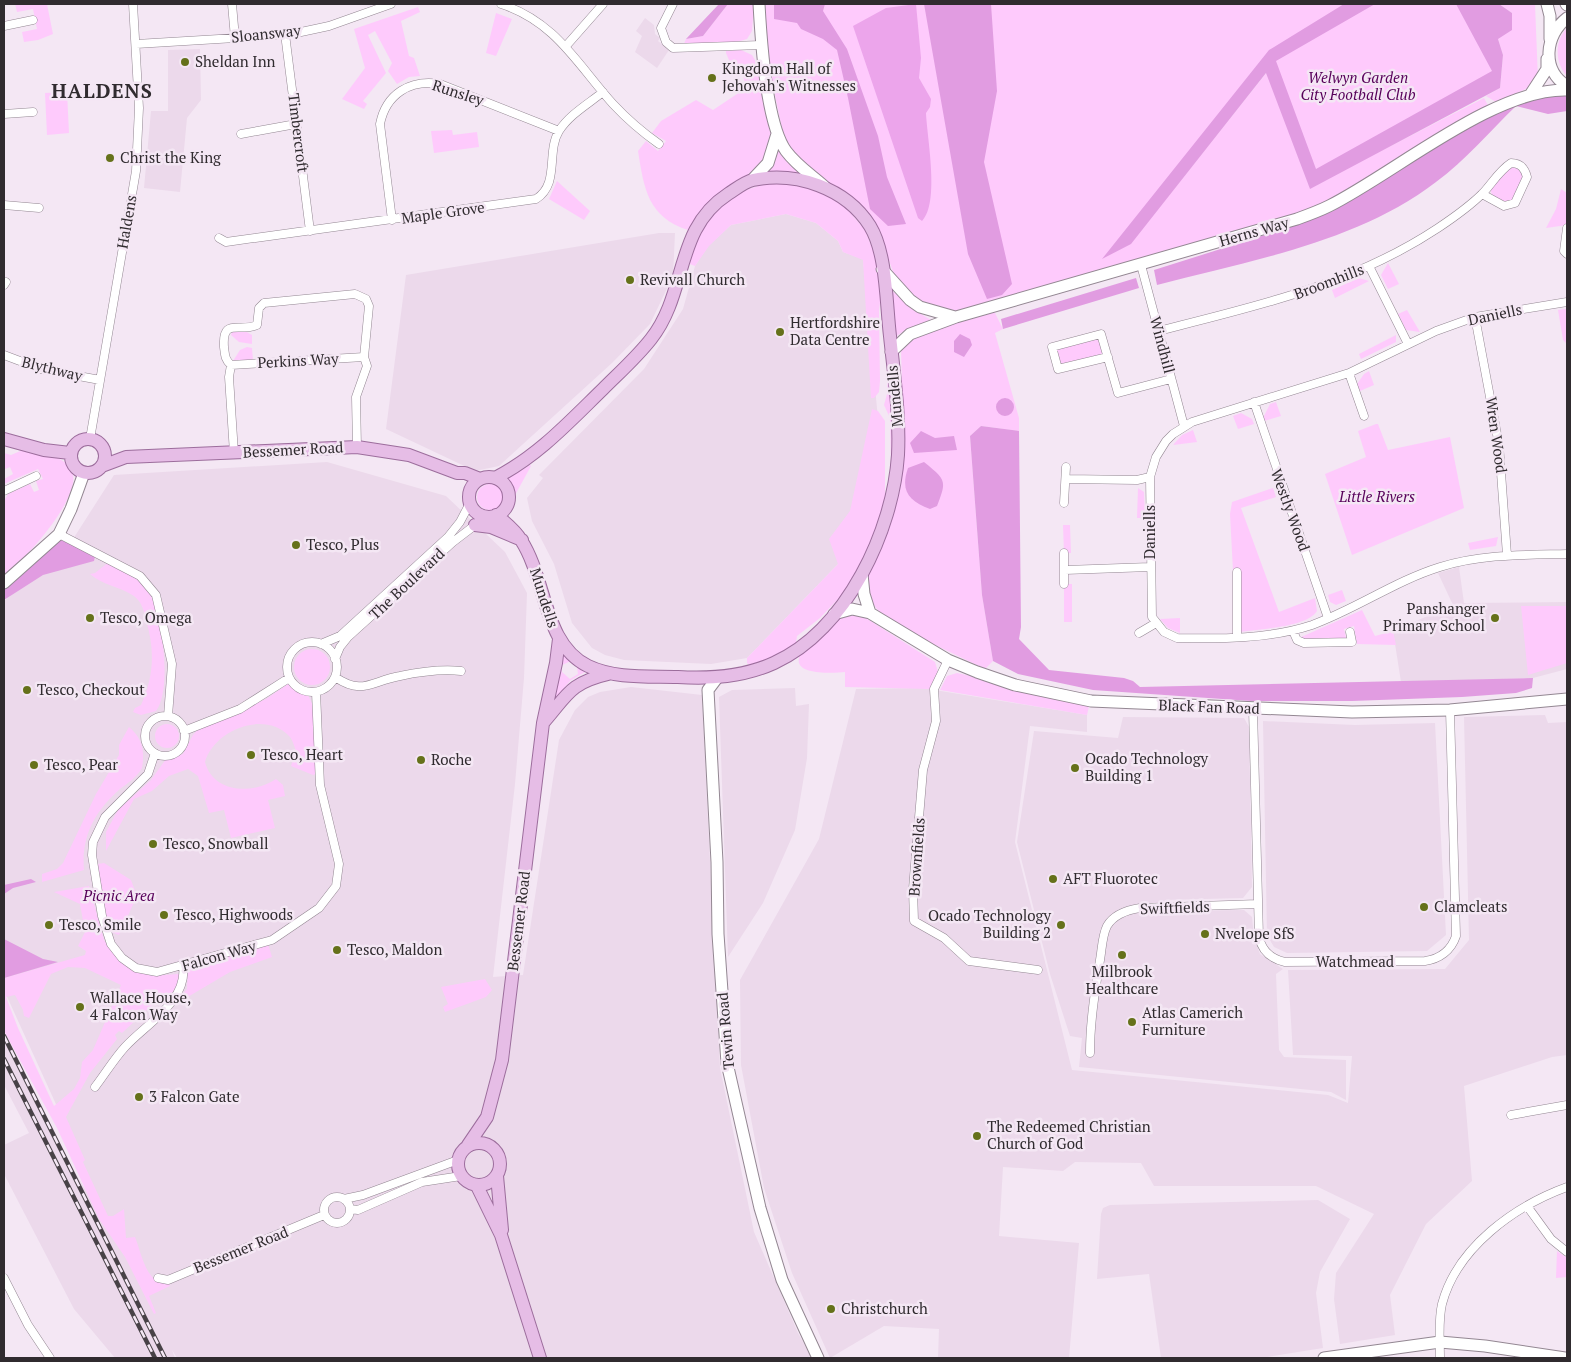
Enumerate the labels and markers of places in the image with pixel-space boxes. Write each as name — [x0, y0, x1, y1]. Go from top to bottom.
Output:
place label: Sheldan Inn — [195, 51, 276, 71]
marker: Sheldan Inn — [179, 56, 191, 68]
place label: Kingdom Hall of Jehovah's Witnesses — [722, 58, 856, 95]
marker: Kingdom Hall of Jehovah's Witnesses — [706, 72, 718, 84]
place label: Christ the King — [120, 147, 222, 167]
marker: Christ the King — [104, 152, 116, 164]
place label: Revivall Church — [640, 269, 745, 289]
marker: Revivall Church — [624, 274, 636, 286]
place label: Hertfordshire Data Centre — [790, 312, 880, 349]
marker: Hertfordshire Data Centre — [774, 326, 786, 338]
place label: Tesco, Plus — [306, 534, 379, 554]
marker: Tesco, Plus — [290, 539, 302, 551]
place label: Panshanger Primary School — [1383, 598, 1485, 635]
place label: Tesco, Omega — [100, 607, 192, 627]
marker: Tesco, Omega — [84, 612, 96, 624]
marker: Panshanger Primary School — [1489, 612, 1501, 624]
place label: Tesco, Checkout — [37, 679, 145, 699]
marker: Tesco, Checkout — [21, 684, 33, 696]
place label: Tesco, Heart — [261, 744, 343, 764]
place label: Ocado Technology Building 1 — [1085, 748, 1209, 785]
marker: Tesco, Heart — [245, 749, 257, 761]
place label: Roche — [431, 749, 472, 769]
place label: Tesco, Pear — [44, 754, 118, 774]
marker: Roche — [415, 754, 427, 766]
marker: Tesco, Pear — [28, 759, 40, 771]
marker: Ocado Technology Building 1 — [1069, 762, 1081, 774]
place label: Tesco, Snowball — [163, 833, 268, 853]
marker: Tesco, Snowball — [147, 838, 159, 850]
place label: AFT Fluorotec — [1063, 868, 1158, 888]
marker: AFT Fluorotec — [1047, 873, 1059, 885]
place label: Clamcleats — [1434, 896, 1507, 916]
marker: Clamcleats — [1418, 901, 1430, 913]
place label: Tesco, Highwoods — [174, 904, 293, 924]
place label: Ocado Technology Building 2 — [928, 905, 1051, 942]
marker: Tesco, Highwoods — [158, 909, 170, 921]
place label: Tesco, Smile — [59, 914, 141, 934]
marker: Tesco, Smile — [43, 919, 55, 931]
marker: Ocado Technology Building 2 — [1055, 919, 1067, 931]
place label: Nvelope SfS — [1215, 923, 1295, 943]
marker: Nvelope SfS — [1199, 928, 1211, 940]
place label: Tesco, Maldon — [347, 939, 442, 959]
marker: Tesco, Maldon — [331, 944, 343, 956]
marker: Milbrook Healthcare — [1116, 949, 1128, 961]
place label: Milbrook Healthcare — [1086, 961, 1158, 998]
place label: Wallace House, 4 Falcon Way — [90, 987, 191, 1024]
marker: Wallace House, 4 Falcon Way — [74, 1001, 86, 1013]
place label: Atlas Camerich Furniture — [1142, 1002, 1243, 1039]
marker: Atlas Camerich Furniture — [1126, 1016, 1138, 1028]
place label: 3 Falcon Gate — [149, 1086, 239, 1106]
marker: 3 Falcon Gate — [133, 1091, 145, 1103]
place label: The Redeemed Christian Church of God — [987, 1116, 1151, 1153]
marker: The Redeemed Christian Church of God — [971, 1130, 983, 1142]
place label: Christchurch — [841, 1298, 928, 1318]
marker: Christchurch — [825, 1303, 837, 1315]

